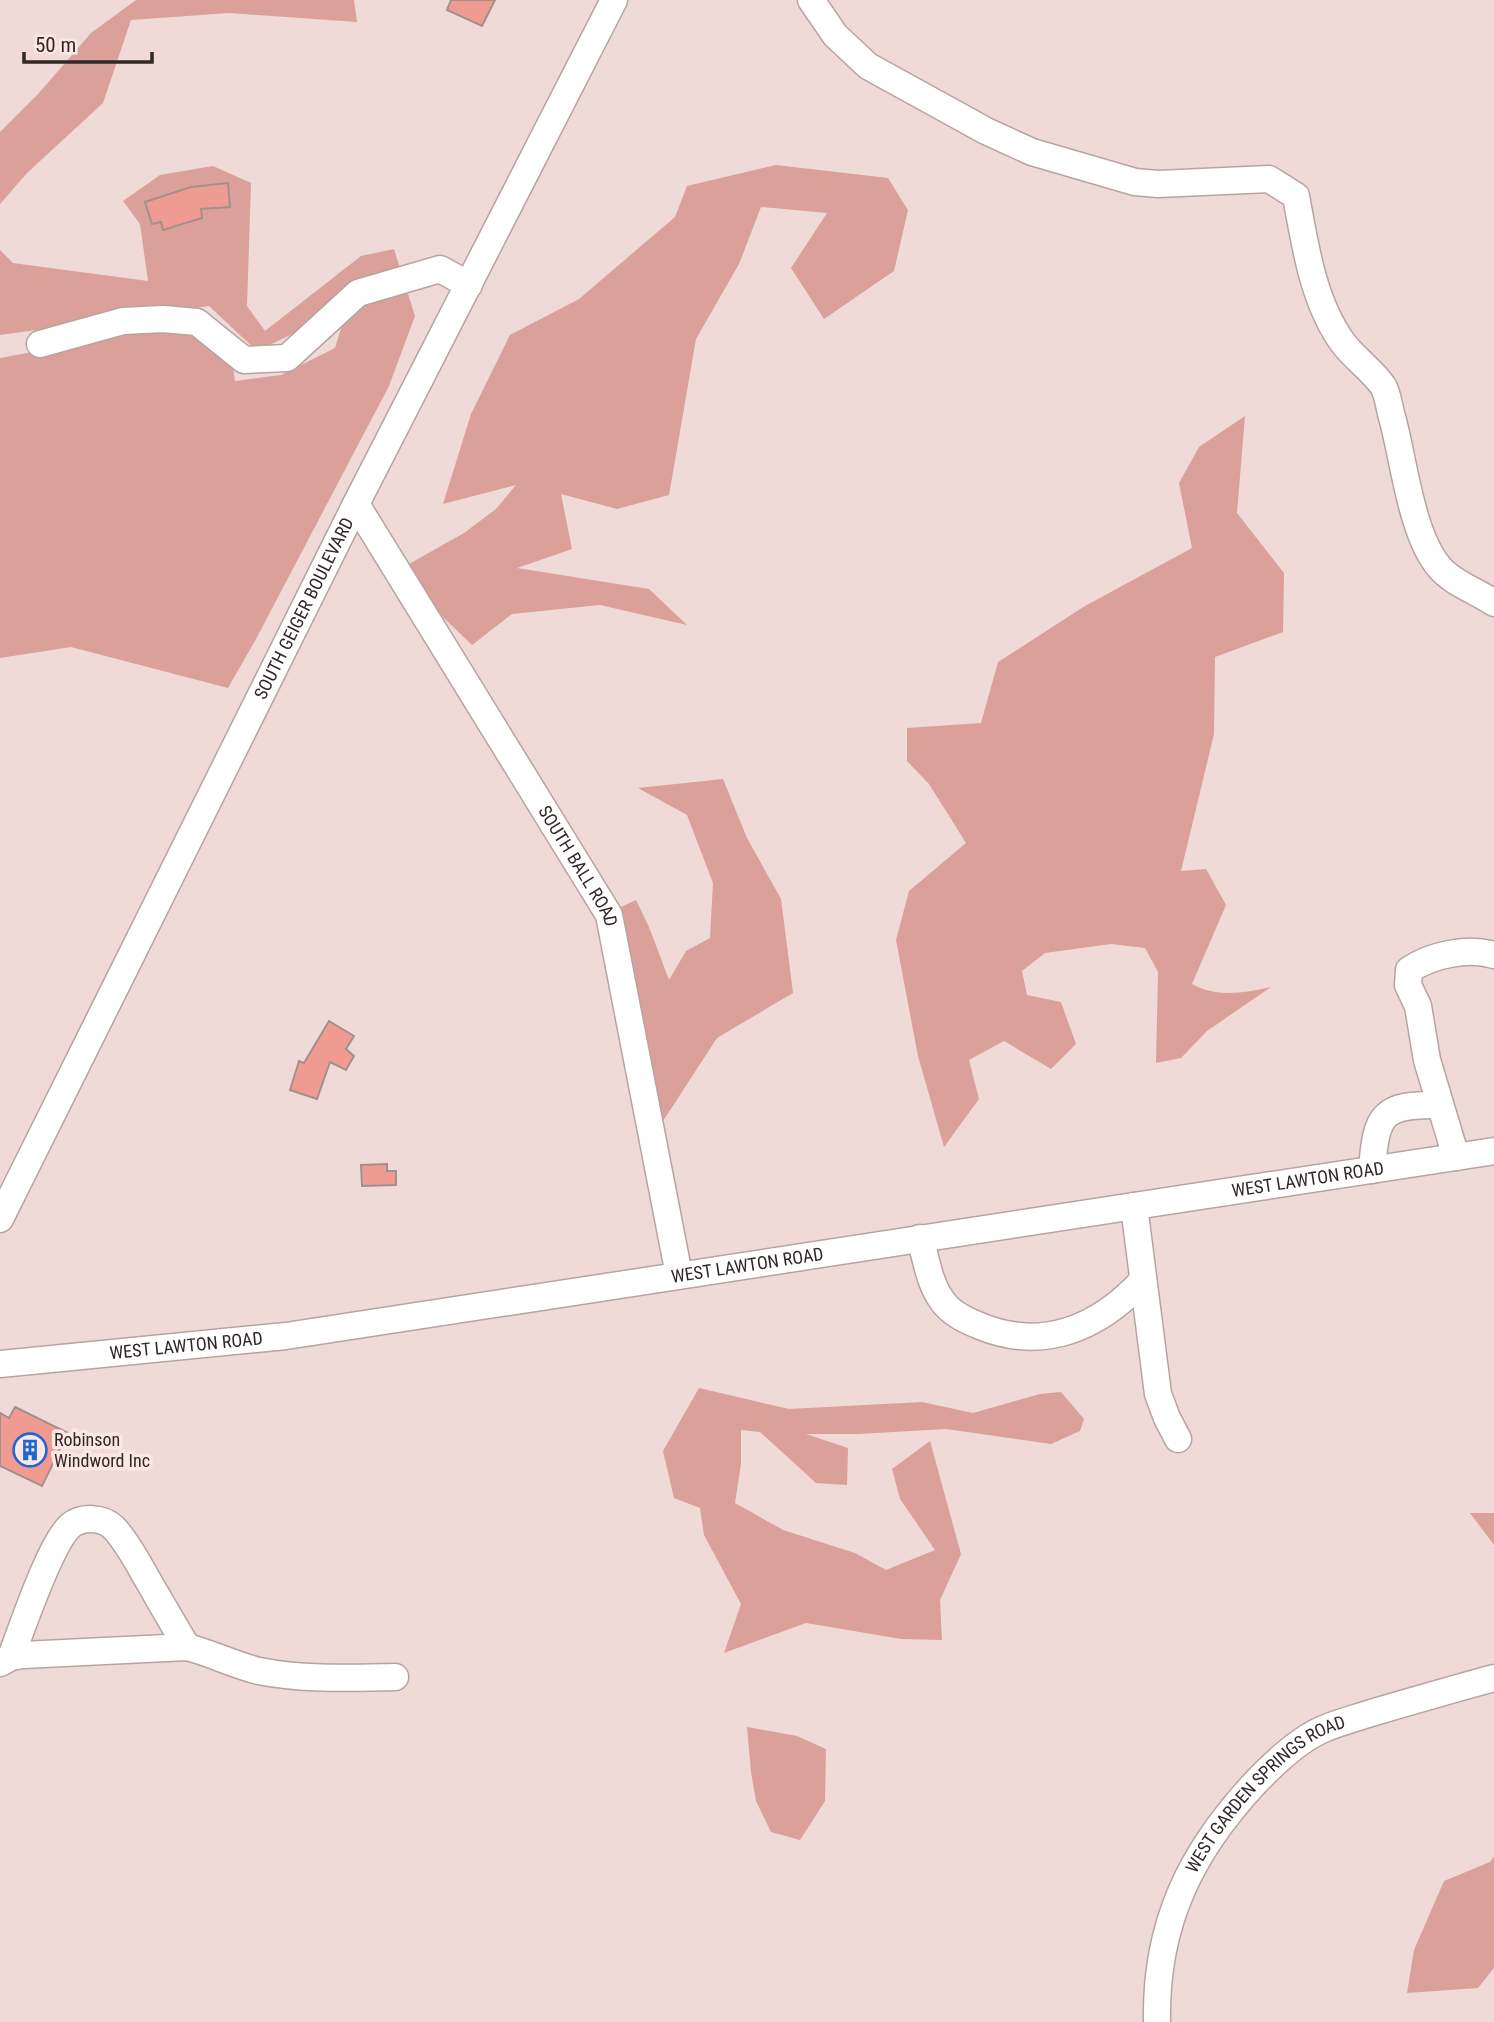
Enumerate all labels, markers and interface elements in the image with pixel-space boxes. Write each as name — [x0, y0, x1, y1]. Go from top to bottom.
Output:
scale bar — [24, 21, 152, 65]
text: 50 m — [35, 33, 76, 57]
street label: SOUTH GEIGER BOULEVARD — [249, 514, 358, 703]
street label: SOUTH BALL ROAD — [534, 802, 622, 928]
street label: WEST LAWTON ROAD — [1230, 1157, 1385, 1201]
street label: WEST LAWTON ROAD — [670, 1243, 825, 1287]
street label: WEST LAWTON ROAD — [109, 1327, 264, 1363]
place label: Robinson Windword Inc — [54, 1429, 150, 1471]
building icon: Robinson Windword Inc — [11, 1431, 49, 1469]
street label: WEST GARDEN SPRINGS ROAD — [1181, 1711, 1348, 1876]

